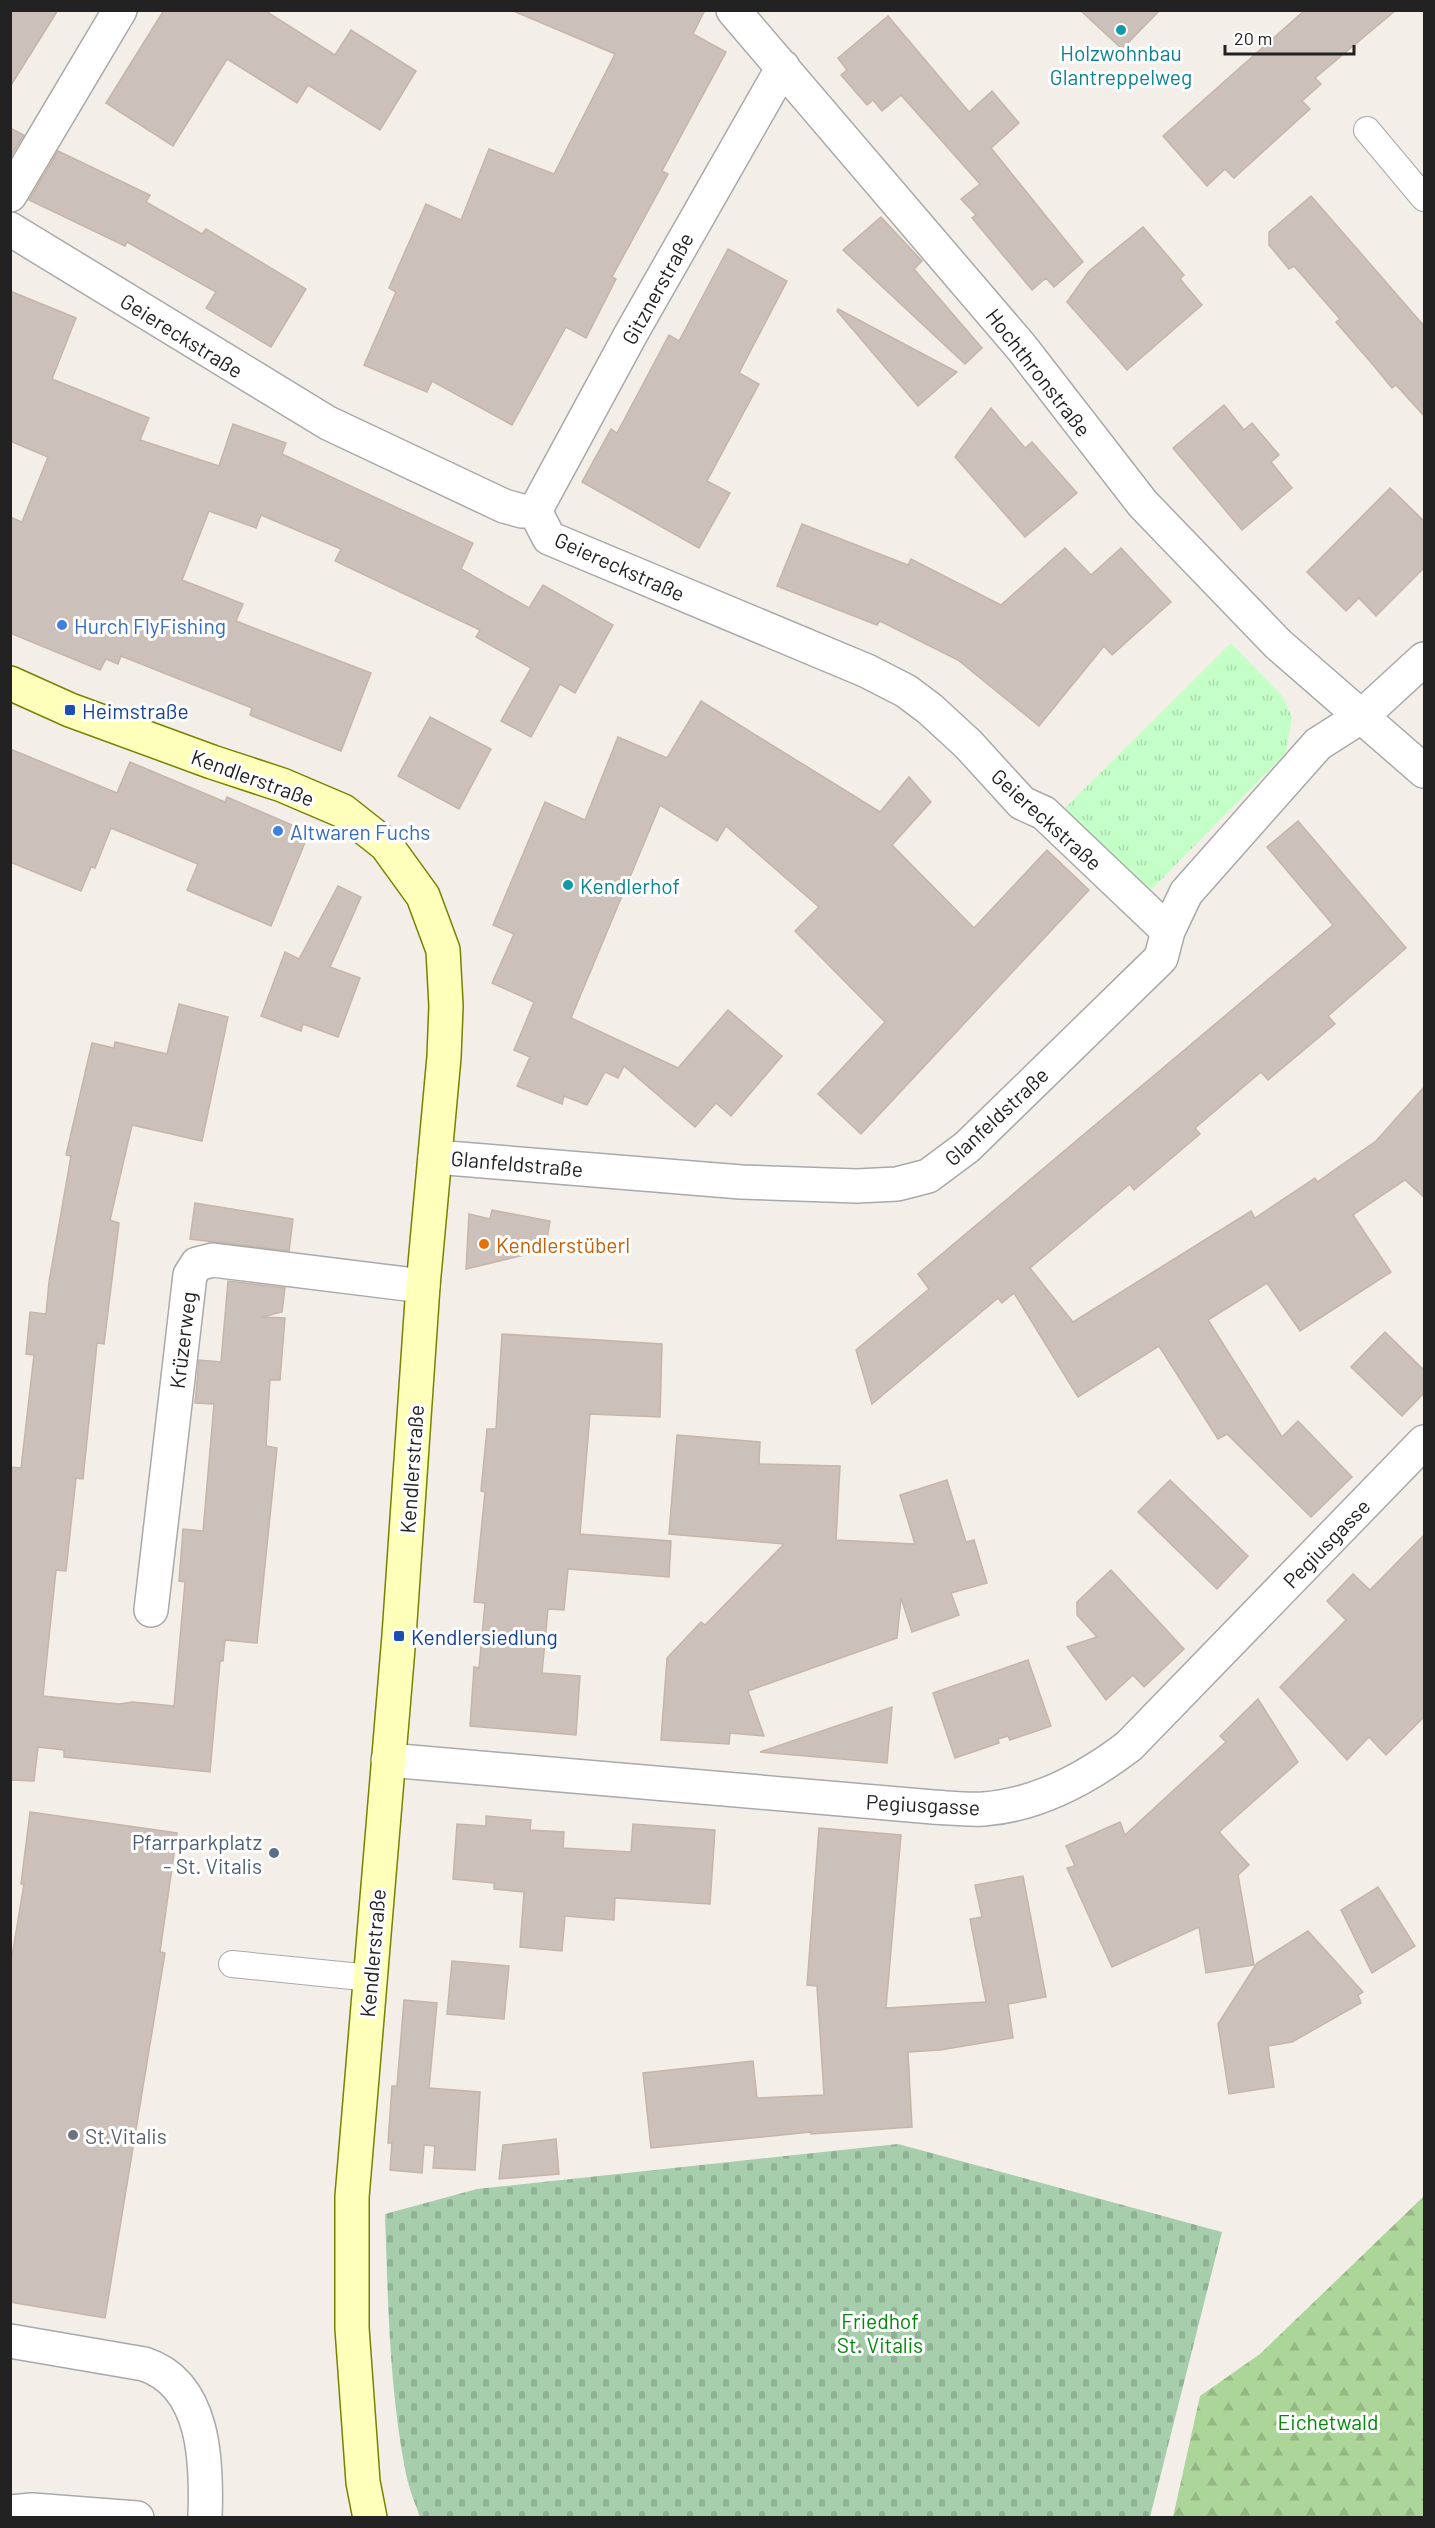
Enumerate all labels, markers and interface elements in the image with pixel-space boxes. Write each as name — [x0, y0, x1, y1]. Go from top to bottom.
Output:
scale bar — [1225, 18, 1354, 56]
marker: Holzwohnbau Glantreppelweg — [1114, 23, 1128, 37]
text: 20 m — [1234, 27, 1272, 49]
place label: Holzwohnbau Glantreppelweg — [1050, 40, 1192, 89]
street label: Gitznerstraße — [616, 228, 698, 348]
street label: Geiereckstraße — [116, 287, 248, 383]
street label: Hochthronstraße — [981, 303, 1097, 441]
street label: Geiereckstraße — [551, 526, 689, 606]
place label: Hurch FlyFishing — [74, 613, 226, 638]
marker: Hurch FlyFishing — [55, 618, 69, 632]
place label: Heimstraße — [82, 698, 189, 723]
marker: Heimstraße — [63, 703, 77, 717]
street label: Kendlerstraße — [188, 743, 318, 811]
street label: Geiereckstraße — [987, 763, 1107, 875]
place label: Altwaren Fuchs — [290, 819, 430, 844]
marker: Altwaren Fuchs — [271, 824, 285, 838]
place label: Kendlerhof — [580, 873, 680, 898]
marker: Kendlerhof — [561, 878, 575, 892]
street label: Glanfeldstraße — [939, 1062, 1053, 1170]
street label: Glanfeldstraße — [450, 1145, 584, 1181]
place label: Kendlerstüberl — [496, 1232, 630, 1257]
marker: Kendlerstüberl — [477, 1237, 491, 1251]
street label: Krüzerweg — [164, 1290, 200, 1390]
street label: Kendlerstraße — [394, 1404, 428, 1534]
street label: Pegiusgasse — [1277, 1493, 1375, 1593]
place label: Kendlersiedlung — [411, 1624, 558, 1649]
marker: Kendlersiedlung — [392, 1629, 406, 1643]
street label: Pegiusgasse — [865, 1789, 981, 1819]
place label: Pfarrparkplatz - St. Vitalis — [132, 1829, 262, 1878]
marker: Pfarrparkplatz - St. Vitalis — [267, 1846, 281, 1860]
street label: Kendlerstraße — [354, 1888, 390, 2018]
place label: St.Vitalis — [85, 2123, 167, 2148]
marker: St.Vitalis — [66, 2128, 80, 2142]
park label: Friedhof St. Vitalis — [837, 2308, 923, 2357]
park label: Eichetwald — [1278, 2409, 1378, 2434]

